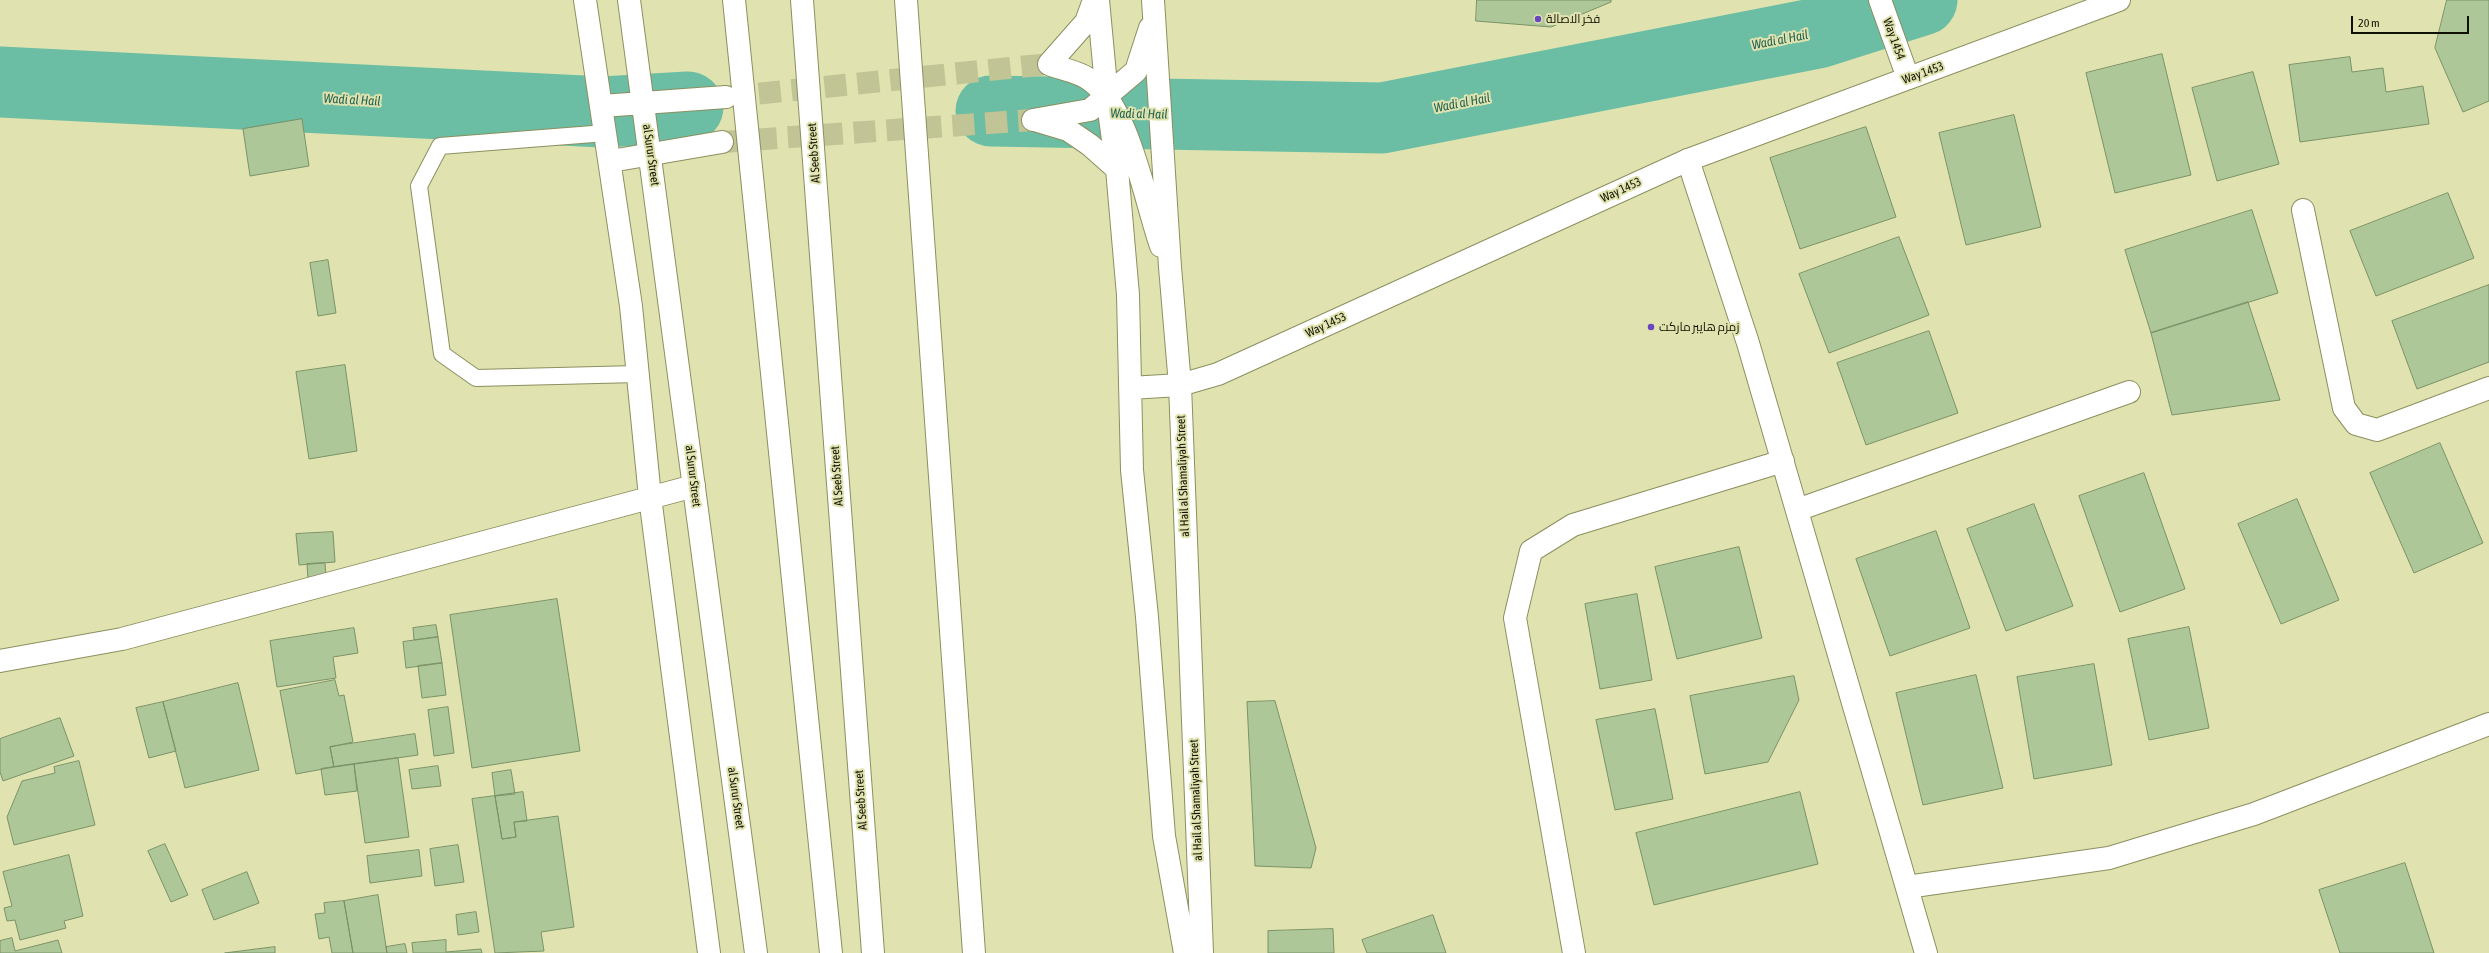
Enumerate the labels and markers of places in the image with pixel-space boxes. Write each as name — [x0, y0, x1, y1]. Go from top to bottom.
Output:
place label: فخر الاصالة — [1546, 12, 1600, 26]
marker: فخر الاصالة — [1533, 14, 1543, 24]
place label: زمزم هايبر ماركت — [1659, 320, 1739, 334]
marker: زمزم هايبر ماركت — [1646, 322, 1656, 332]

